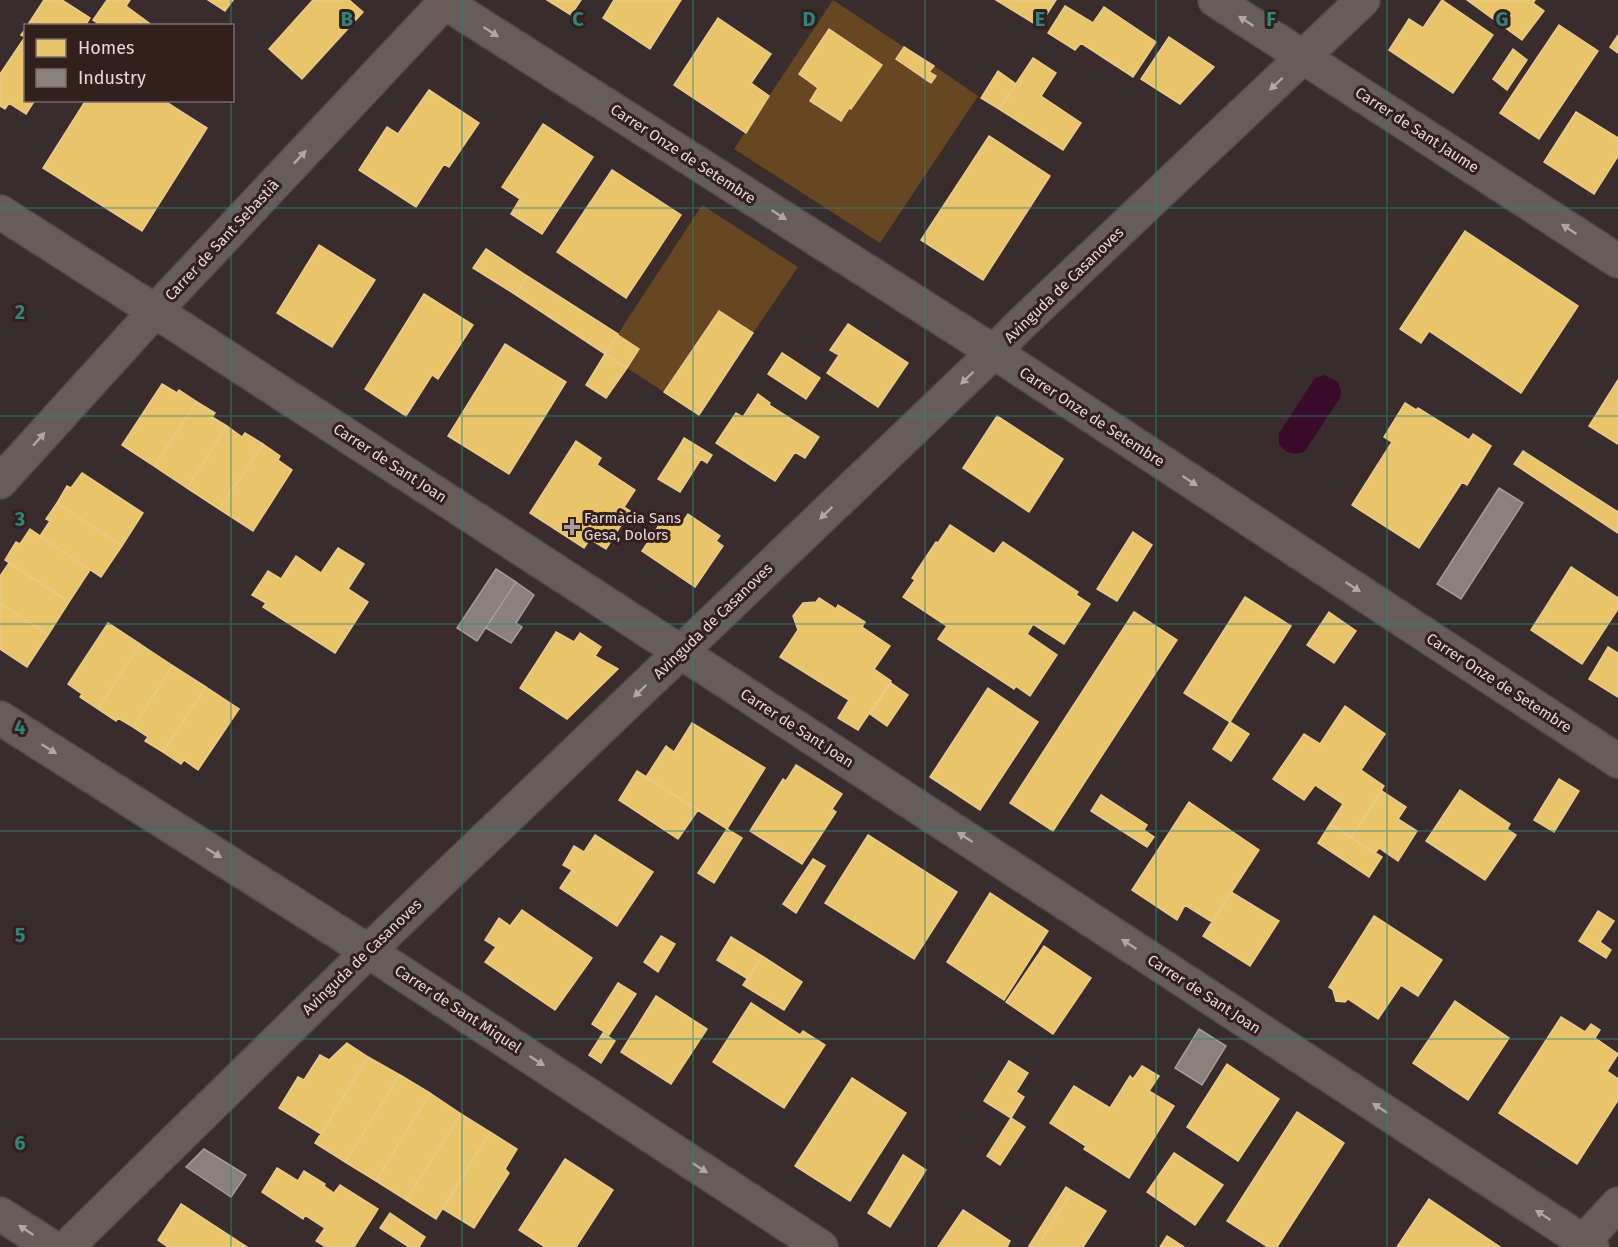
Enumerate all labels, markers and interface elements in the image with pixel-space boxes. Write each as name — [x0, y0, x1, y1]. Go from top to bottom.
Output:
text: B — [341, 7, 353, 31]
text: C — [572, 7, 584, 31]
text: D — [802, 7, 816, 31]
text: E — [1035, 7, 1045, 31]
text: F — [1266, 7, 1276, 31]
text: G — [1496, 7, 1508, 31]
one-way arrow — [1238, 15, 1255, 26]
legend — [24, 24, 234, 102]
one-way arrow — [483, 26, 499, 37]
text: Homes — [78, 37, 134, 59]
text: Industry — [78, 67, 146, 89]
one-way arrow — [1268, 77, 1283, 91]
street label: Carrer de Sant Jaume — [1352, 83, 1482, 177]
street label: Carrer Onze de Setembre — [607, 100, 759, 208]
one-way arrow — [293, 150, 307, 164]
street label: Carrer de Sant Sebastià — [161, 176, 283, 304]
one-way arrow — [771, 210, 787, 221]
street label: Avinguda de Casanoves — [1001, 223, 1127, 347]
one-way arrow — [1561, 224, 1577, 235]
text: 2 — [15, 300, 25, 324]
street label: Carrer Onze de Setembre — [1016, 363, 1168, 471]
one-way arrow — [960, 371, 975, 385]
street label: Carrer de Sant Joan — [330, 420, 450, 506]
one-way arrow — [32, 431, 46, 446]
one-way arrow — [1182, 475, 1198, 486]
one-way arrow — [820, 505, 834, 519]
text: 3 — [14, 507, 25, 531]
place label: Farmàcia Sans Gesa, Dolors — [584, 509, 681, 544]
marker: Farmàcia Sans Gesa, Dolors — [565, 520, 579, 534]
street label: Avinguda de Casanoves — [650, 559, 776, 683]
one-way arrow — [1345, 582, 1361, 593]
street label: Carrer Onze de Setembre — [1423, 629, 1575, 737]
one-way arrow — [633, 683, 647, 697]
street label: Carrer de Sant Joan — [737, 685, 857, 771]
text: 4 — [14, 715, 26, 739]
one-way arrow — [41, 743, 57, 755]
one-way arrow — [957, 832, 974, 843]
one-way arrow — [206, 848, 222, 859]
street label: Avinguda de Casanoves — [299, 895, 425, 1019]
text: 5 — [15, 923, 26, 947]
one-way arrow — [1121, 938, 1137, 950]
street label: Carrer de Sant Joan — [1144, 951, 1264, 1037]
street label: Carrer de Sant Miquel — [391, 961, 525, 1057]
one-way arrow — [529, 1056, 545, 1067]
one-way arrow — [1372, 1103, 1388, 1114]
text: 6 — [14, 1131, 26, 1155]
one-way arrow — [692, 1162, 708, 1173]
one-way arrow — [1535, 1210, 1551, 1221]
one-way arrow — [18, 1225, 34, 1236]

